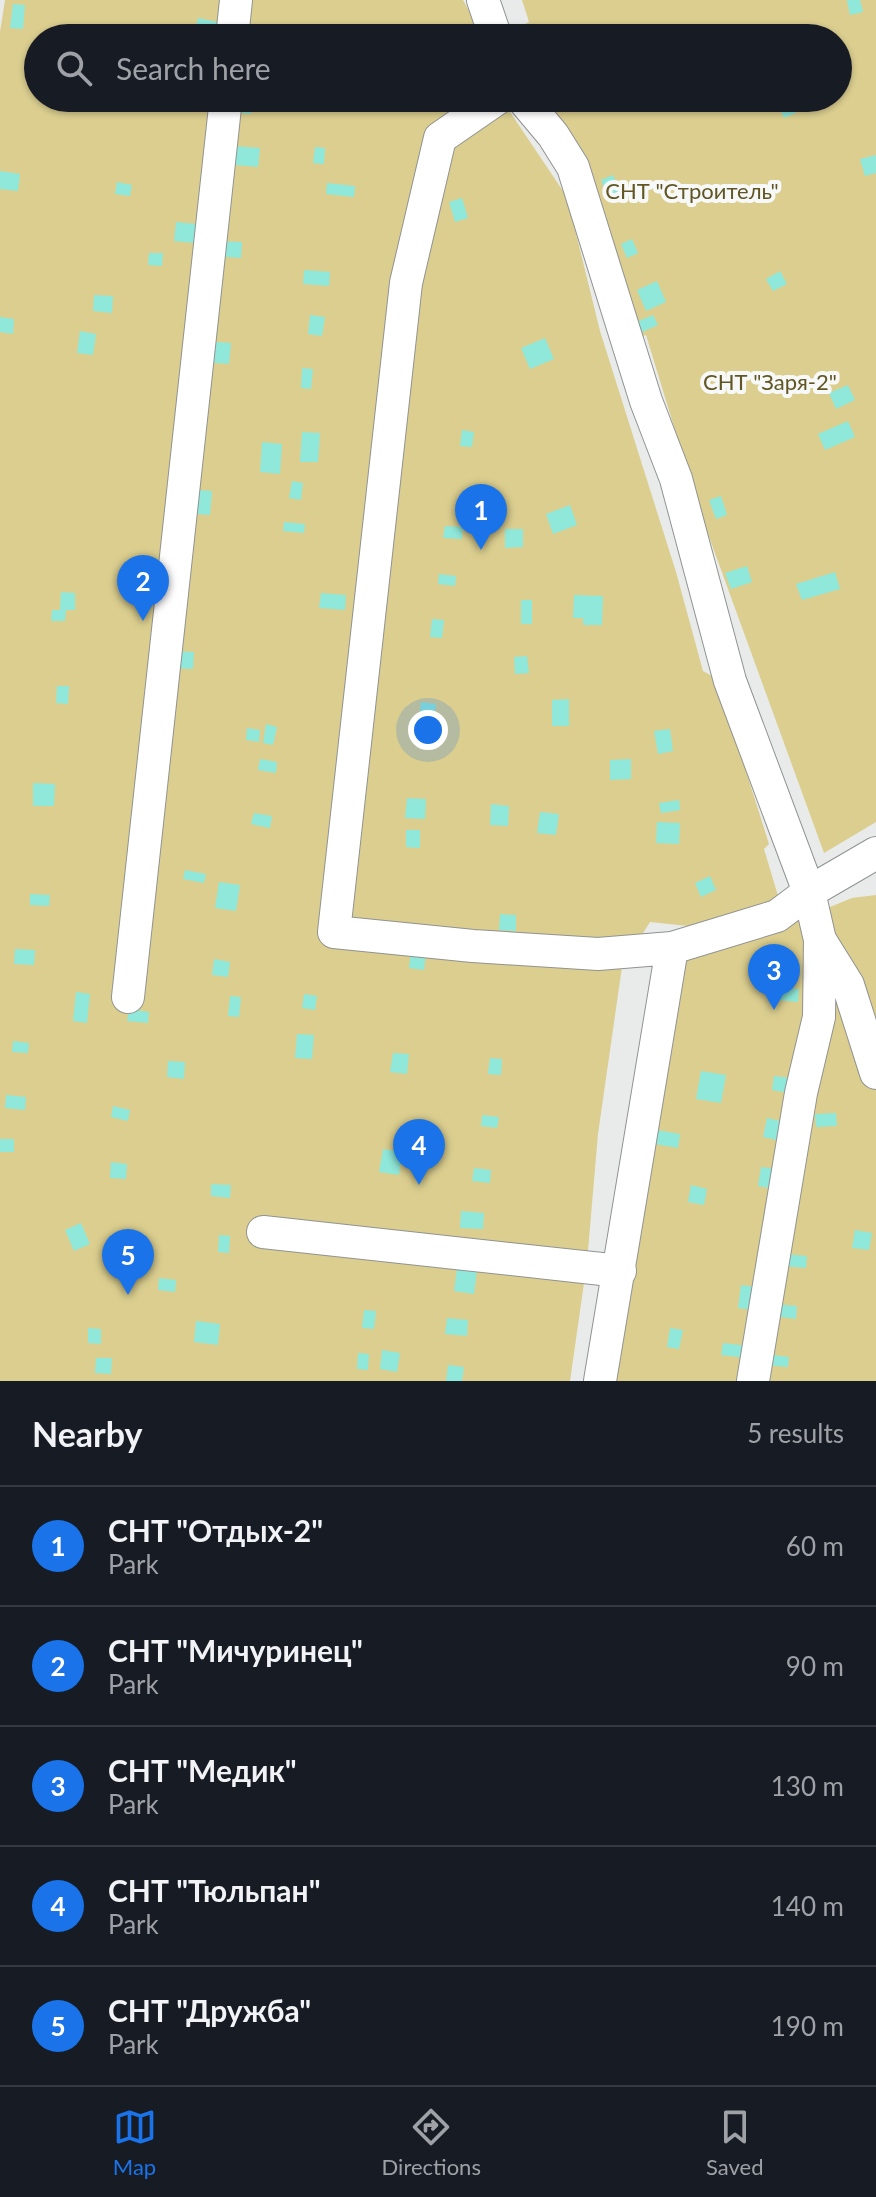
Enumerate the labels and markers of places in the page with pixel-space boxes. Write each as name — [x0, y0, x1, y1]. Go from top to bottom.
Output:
pin: 1 — [455, 484, 507, 550]
pin: 2 — [117, 555, 169, 621]
pin: 3 — [748, 944, 800, 1010]
pin: 4 — [393, 1119, 445, 1185]
pin: 5 — [102, 1229, 154, 1295]

